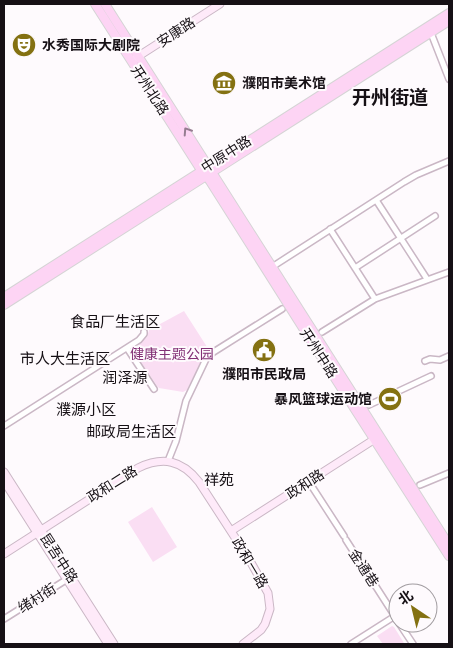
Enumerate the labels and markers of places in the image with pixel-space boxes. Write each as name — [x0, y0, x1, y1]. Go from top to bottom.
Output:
theatre icon: 水秀国际大剧院 — [11, 32, 37, 58]
place label: 水秀国际大剧院 — [42, 37, 140, 53]
museum icon: 濮阳市美术馆 — [211, 70, 237, 96]
place label: 濮阳市美术馆 — [242, 75, 326, 91]
public building icon: 濮阳市民政局 — [251, 337, 277, 363]
place label: 濮阳市民政局 — [222, 366, 306, 382]
sports icon: 暴风篮球运动馆 — [377, 386, 403, 412]
place label: 暴风篮球运动馆 — [274, 391, 372, 407]

